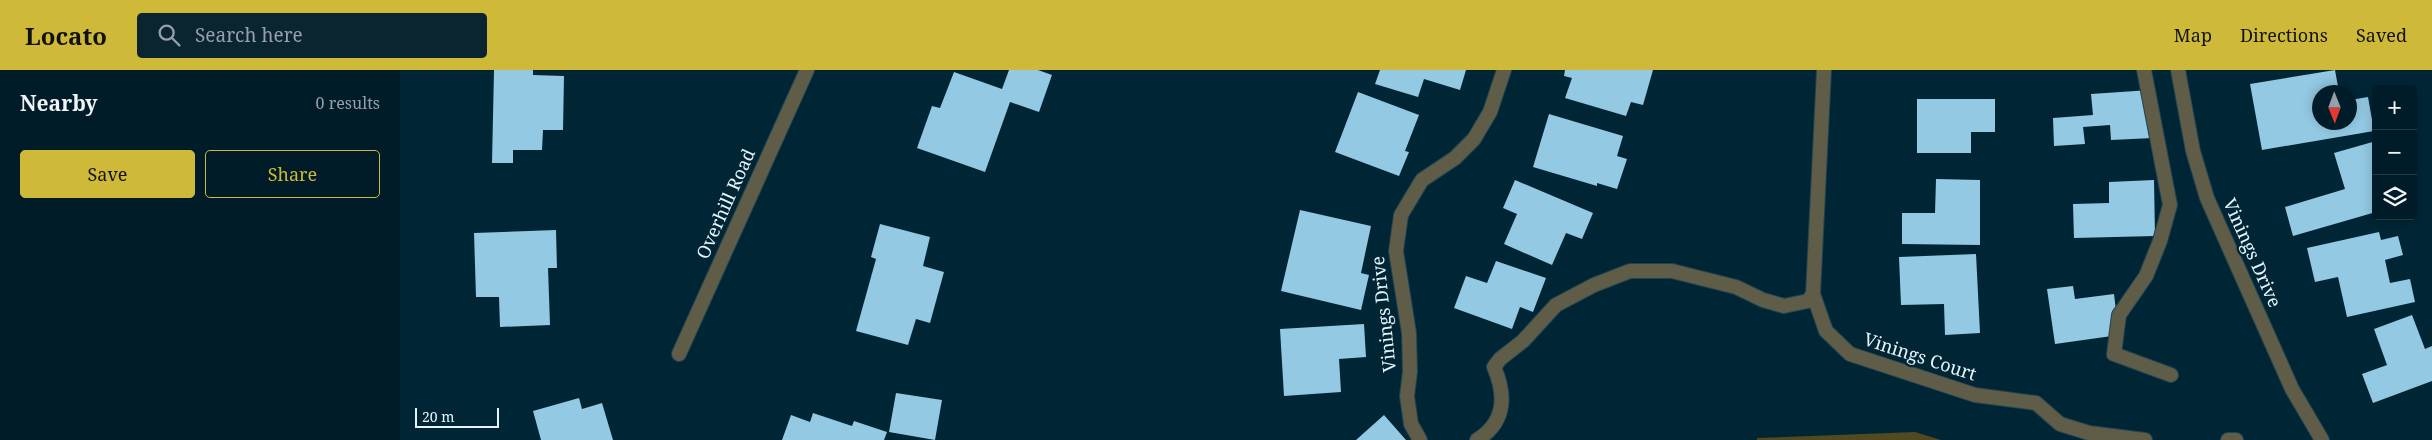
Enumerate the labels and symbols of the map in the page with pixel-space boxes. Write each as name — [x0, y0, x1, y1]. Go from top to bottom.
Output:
north arrow — [2312, 85, 2357, 130]
street label: Overhill Road — [690, 145, 760, 263]
street label: Vinings Drive — [2218, 194, 2288, 311]
street label: Vinings Drive — [1365, 255, 1401, 373]
street label: Vinings Court — [1861, 327, 1980, 386]
scale bar — [415, 405, 499, 428]

